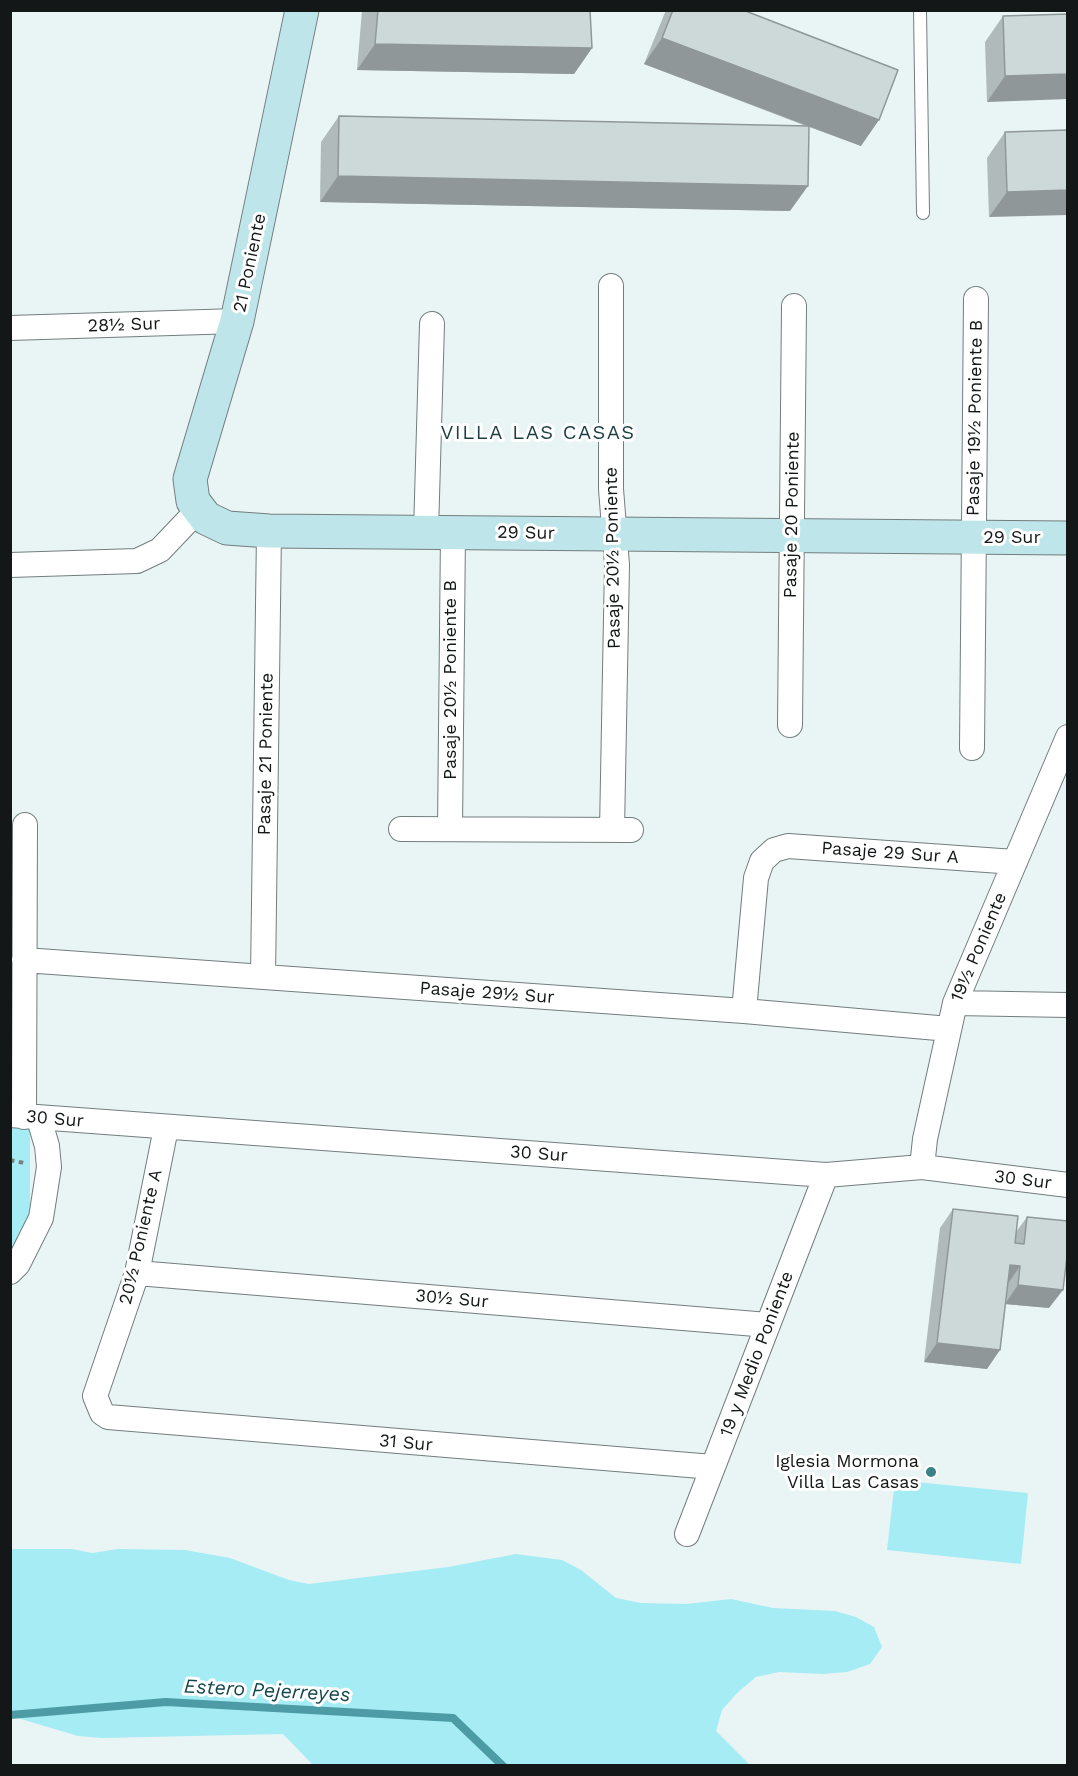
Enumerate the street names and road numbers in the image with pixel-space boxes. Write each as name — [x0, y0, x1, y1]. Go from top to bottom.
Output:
street label: 21 Poniente — [229, 212, 271, 314]
street label: 28½ Sur — [87, 313, 161, 337]
street label: Pasaje 19½ Poniente B — [962, 320, 988, 516]
street label: Pasaje 20 Poniente — [780, 431, 804, 599]
street label: Pasaje 20½ Poniente — [601, 467, 625, 649]
street label: 29 Sur — [497, 522, 555, 544]
street label: 29 Sur — [983, 527, 1041, 549]
street label: Pasaje 20½ Poniente B — [440, 580, 462, 780]
street label: Pasaje 21 Poniente — [254, 672, 278, 836]
street label: Pasaje 29 Sur A — [821, 837, 959, 869]
street label: 19½ Poniente — [946, 889, 1012, 1005]
street label: Pasaje 29½ Sur — [419, 978, 555, 1008]
street label: 30 Sur — [25, 1106, 85, 1132]
street label: 30 Sur — [509, 1141, 569, 1167]
street label: 30 Sur — [993, 1166, 1053, 1194]
street label: 20½ Poniente A — [115, 1167, 167, 1307]
street label: 19 y Medio Poniente — [716, 1268, 798, 1440]
street label: 30½ Sur — [415, 1285, 489, 1313]
street label: 31 Sur — [378, 1430, 434, 1456]

